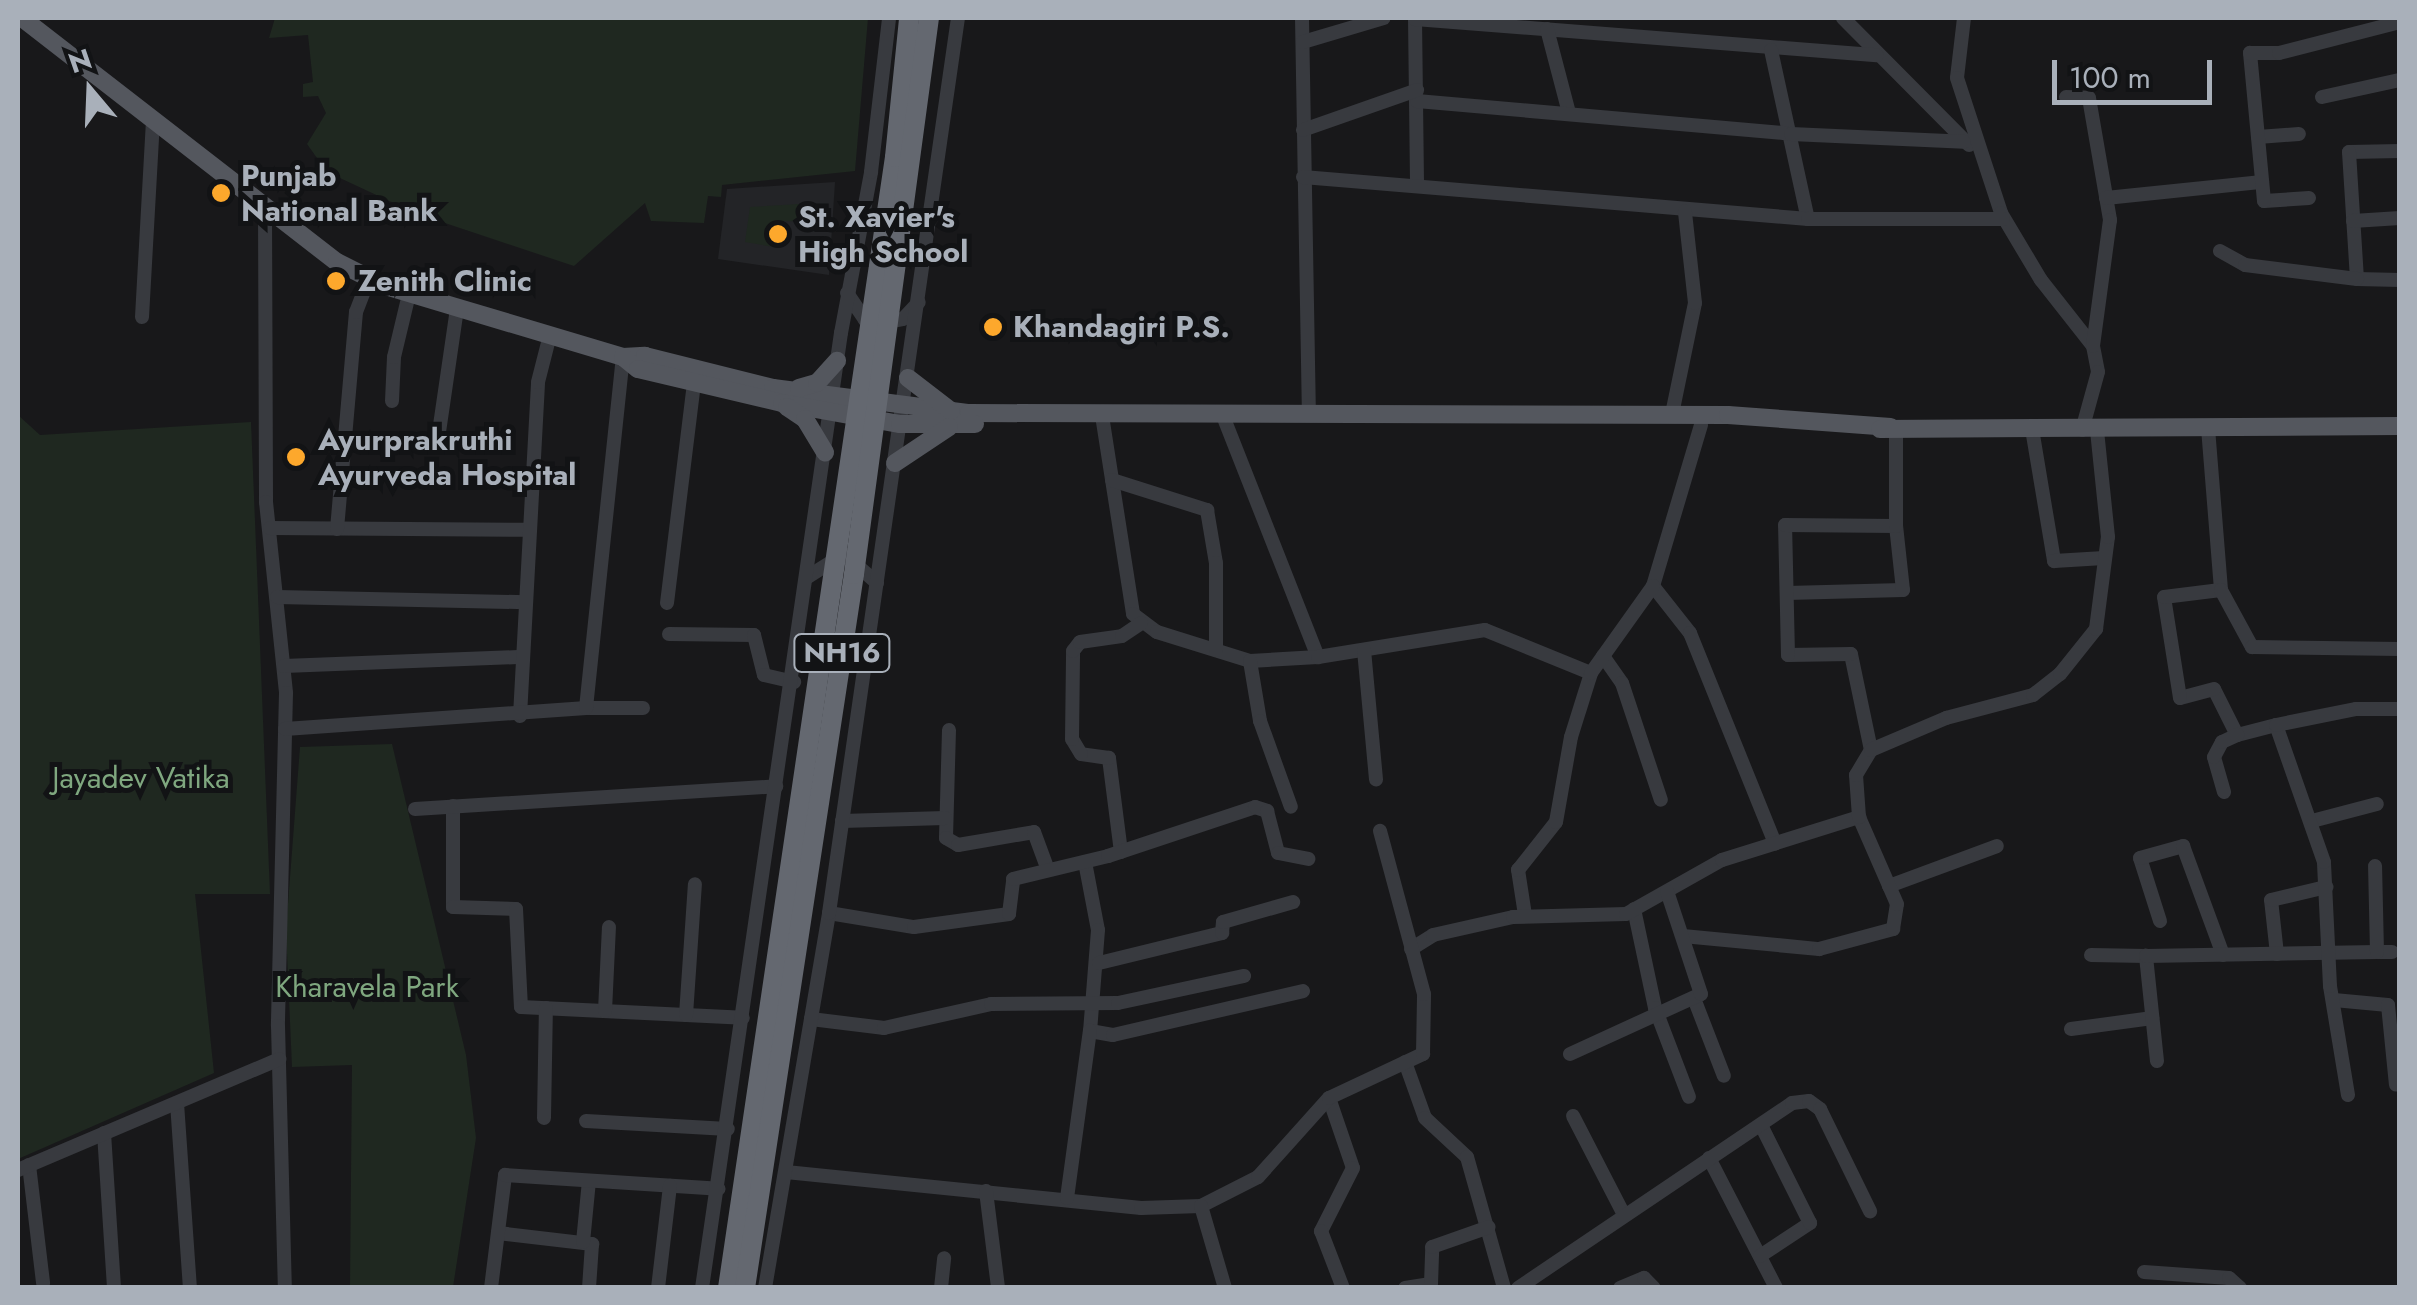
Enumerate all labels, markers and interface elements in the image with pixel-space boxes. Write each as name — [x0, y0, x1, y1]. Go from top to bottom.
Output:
text: N — [63, 38, 97, 84]
north arrow — [40, 40, 140, 140]
scale bar — [2057, 40, 2217, 102]
text: 100 m — [2069, 56, 2151, 99]
place label: Punjab National Bank — [241, 158, 438, 228]
marker: Punjab National Bank — [210, 182, 232, 204]
place label: St. Xavier's High School — [798, 199, 968, 270]
marker: St. Xavier's High School — [767, 223, 789, 245]
place label: Zenith Clinic — [358, 263, 532, 299]
marker: Zenith Clinic — [323, 268, 349, 294]
place label: Khandagiri P.S. — [1013, 309, 1230, 345]
marker: Khandagiri P.S. — [982, 316, 1004, 338]
place label: Ayurprakruthi Ayurveda Hospital — [318, 422, 576, 492]
marker: Ayurprakruthi Ayurveda Hospital — [283, 444, 309, 470]
road number: NH16 — [792, 630, 892, 676]
park label: Jayadev Vatika — [52, 760, 230, 796]
park label: Kharavela Park — [275, 969, 459, 1005]

